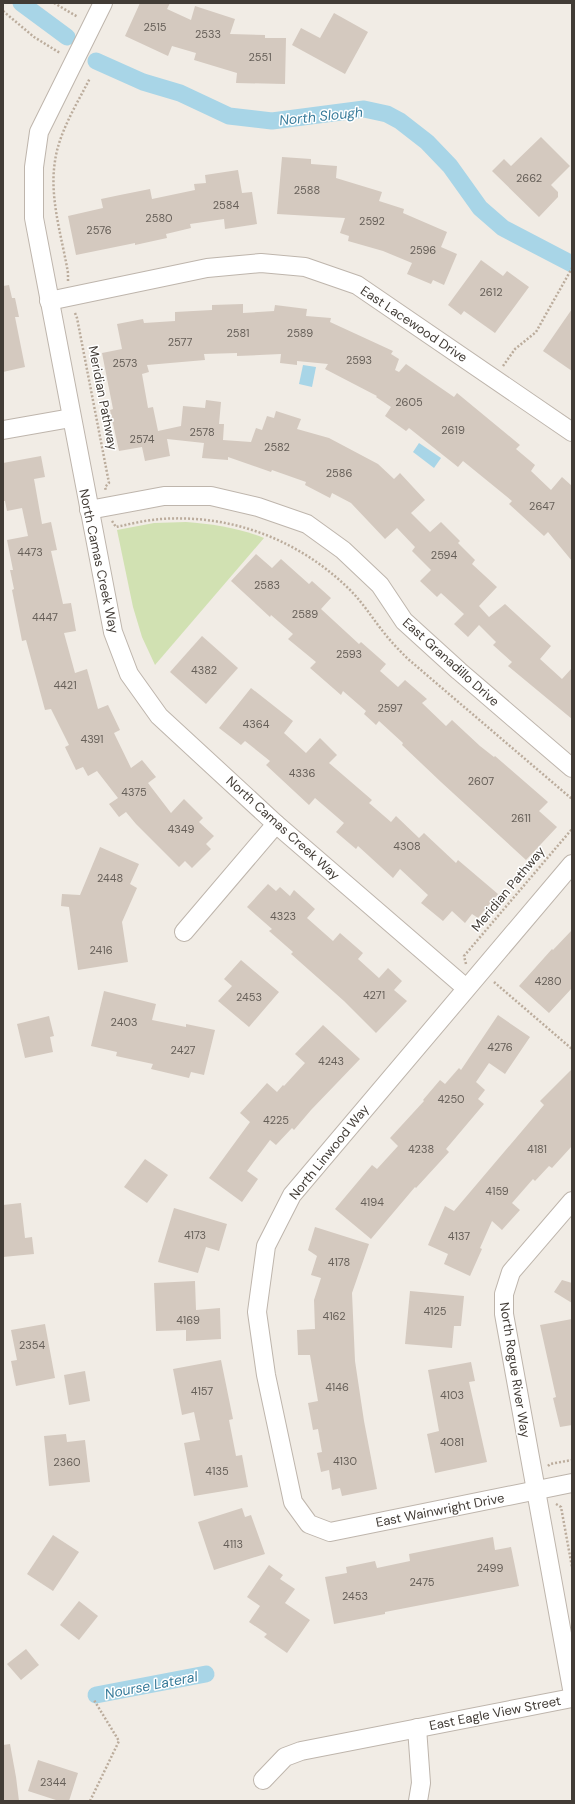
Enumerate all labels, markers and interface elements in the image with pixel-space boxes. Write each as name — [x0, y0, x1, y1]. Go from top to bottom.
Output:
house number: 2515 — [143, 20, 167, 34]
house number: 2533 — [195, 27, 221, 41]
house number: 2551 — [248, 50, 272, 64]
water label: North Slough — [278, 103, 364, 129]
house number: 2662 — [516, 171, 542, 185]
house number: 2588 — [294, 183, 320, 197]
house number: 2584 — [213, 198, 240, 212]
house number: 2580 — [145, 211, 173, 225]
house number: 2592 — [359, 214, 385, 228]
house number: 2576 — [86, 223, 112, 237]
house number: 2596 — [410, 243, 436, 257]
street label: East Lacewood Drive — [357, 282, 471, 366]
house number: 2612 — [479, 285, 503, 299]
house number: 2581 — [227, 326, 249, 340]
house number: 2589 — [287, 326, 313, 340]
house number: 2577 — [168, 335, 192, 349]
street label: Meridian Pathway — [85, 344, 121, 452]
house number: 2593 — [346, 353, 372, 367]
house number: 2573 — [113, 356, 137, 370]
house number: 2605 — [395, 395, 423, 409]
house number: 2619 — [441, 423, 465, 437]
house number: 2578 — [189, 425, 215, 439]
house number: 2574 — [130, 432, 155, 446]
house number: 2582 — [264, 440, 290, 454]
house number: 2586 — [326, 466, 352, 480]
street label: North Camas Creek Way — [75, 487, 123, 635]
house number: 2647 — [529, 499, 555, 513]
house number: 4473 — [17, 545, 43, 559]
house number: 2594 — [431, 548, 457, 562]
house number: 2583 — [254, 578, 280, 592]
house number: 2589 — [292, 607, 318, 621]
house number: 4447 — [32, 610, 58, 624]
street label: East Granadillo Drive — [399, 614, 503, 710]
house number: 2593 — [336, 647, 362, 661]
house number: 4382 — [191, 663, 217, 677]
house number: 4421 — [53, 678, 77, 692]
house number: 2597 — [377, 701, 403, 715]
house number: 4364 — [243, 717, 270, 731]
house number: 4391 — [80, 732, 104, 746]
house number: 4336 — [289, 766, 315, 780]
street label: North Camas Creek Way — [223, 772, 343, 884]
house number: 2607 — [468, 774, 494, 788]
house number: 4375 — [121, 785, 147, 799]
house number: 2611 — [511, 811, 531, 825]
house number: 4349 — [168, 822, 194, 836]
house number: 4308 — [393, 839, 421, 853]
street label: Meridian Pathway — [467, 843, 549, 935]
house number: 2448 — [97, 871, 123, 885]
house number: 4323 — [270, 909, 296, 923]
house number: 2416 — [89, 943, 113, 957]
house number: 4280 — [534, 974, 562, 988]
house number: 4271 — [363, 988, 385, 1002]
house number: 2453 — [236, 990, 262, 1004]
house number: 2403 — [111, 1015, 137, 1029]
house number: 4276 — [487, 1040, 513, 1054]
house number: 2427 — [171, 1043, 196, 1057]
house number: 4243 — [318, 1054, 344, 1068]
house number: 4250 — [437, 1092, 465, 1106]
street label: North Linwood Way — [285, 1101, 373, 1203]
house number: 4225 — [263, 1113, 289, 1127]
house number: 4238 — [408, 1142, 434, 1156]
house number: 4181 — [527, 1142, 547, 1156]
house number: 4159 — [485, 1184, 509, 1198]
house number: 4194 — [360, 1195, 384, 1209]
house number: 4173 — [184, 1228, 206, 1242]
house number: 4137 — [448, 1229, 470, 1243]
house number: 4178 — [328, 1255, 350, 1269]
street label: North Rogue River Way — [496, 1301, 534, 1439]
house number: 4125 — [423, 1304, 447, 1318]
house number: 4162 — [322, 1309, 346, 1323]
house number: 4169 — [176, 1313, 200, 1327]
house number: 2354 — [19, 1338, 45, 1352]
house number: 4146 — [325, 1380, 349, 1394]
house number: 4157 — [191, 1384, 213, 1398]
house number: 4103 — [440, 1388, 464, 1402]
house number: 4081 — [440, 1435, 464, 1449]
house number: 4130 — [333, 1454, 357, 1468]
house number: 2360 — [53, 1455, 81, 1469]
house number: 4135 — [205, 1464, 229, 1478]
street label: East Wainwright Drive — [374, 1489, 506, 1531]
house number: 4113 — [223, 1537, 243, 1551]
house number: 2499 — [477, 1561, 503, 1575]
house number: 2475 — [409, 1575, 435, 1589]
house number: 2453 — [342, 1589, 368, 1603]
water label: Nourse Lateral — [103, 1667, 200, 1703]
street label: East Eagle View Street — [428, 1692, 562, 1734]
house number: 2344 — [40, 1775, 66, 1789]

